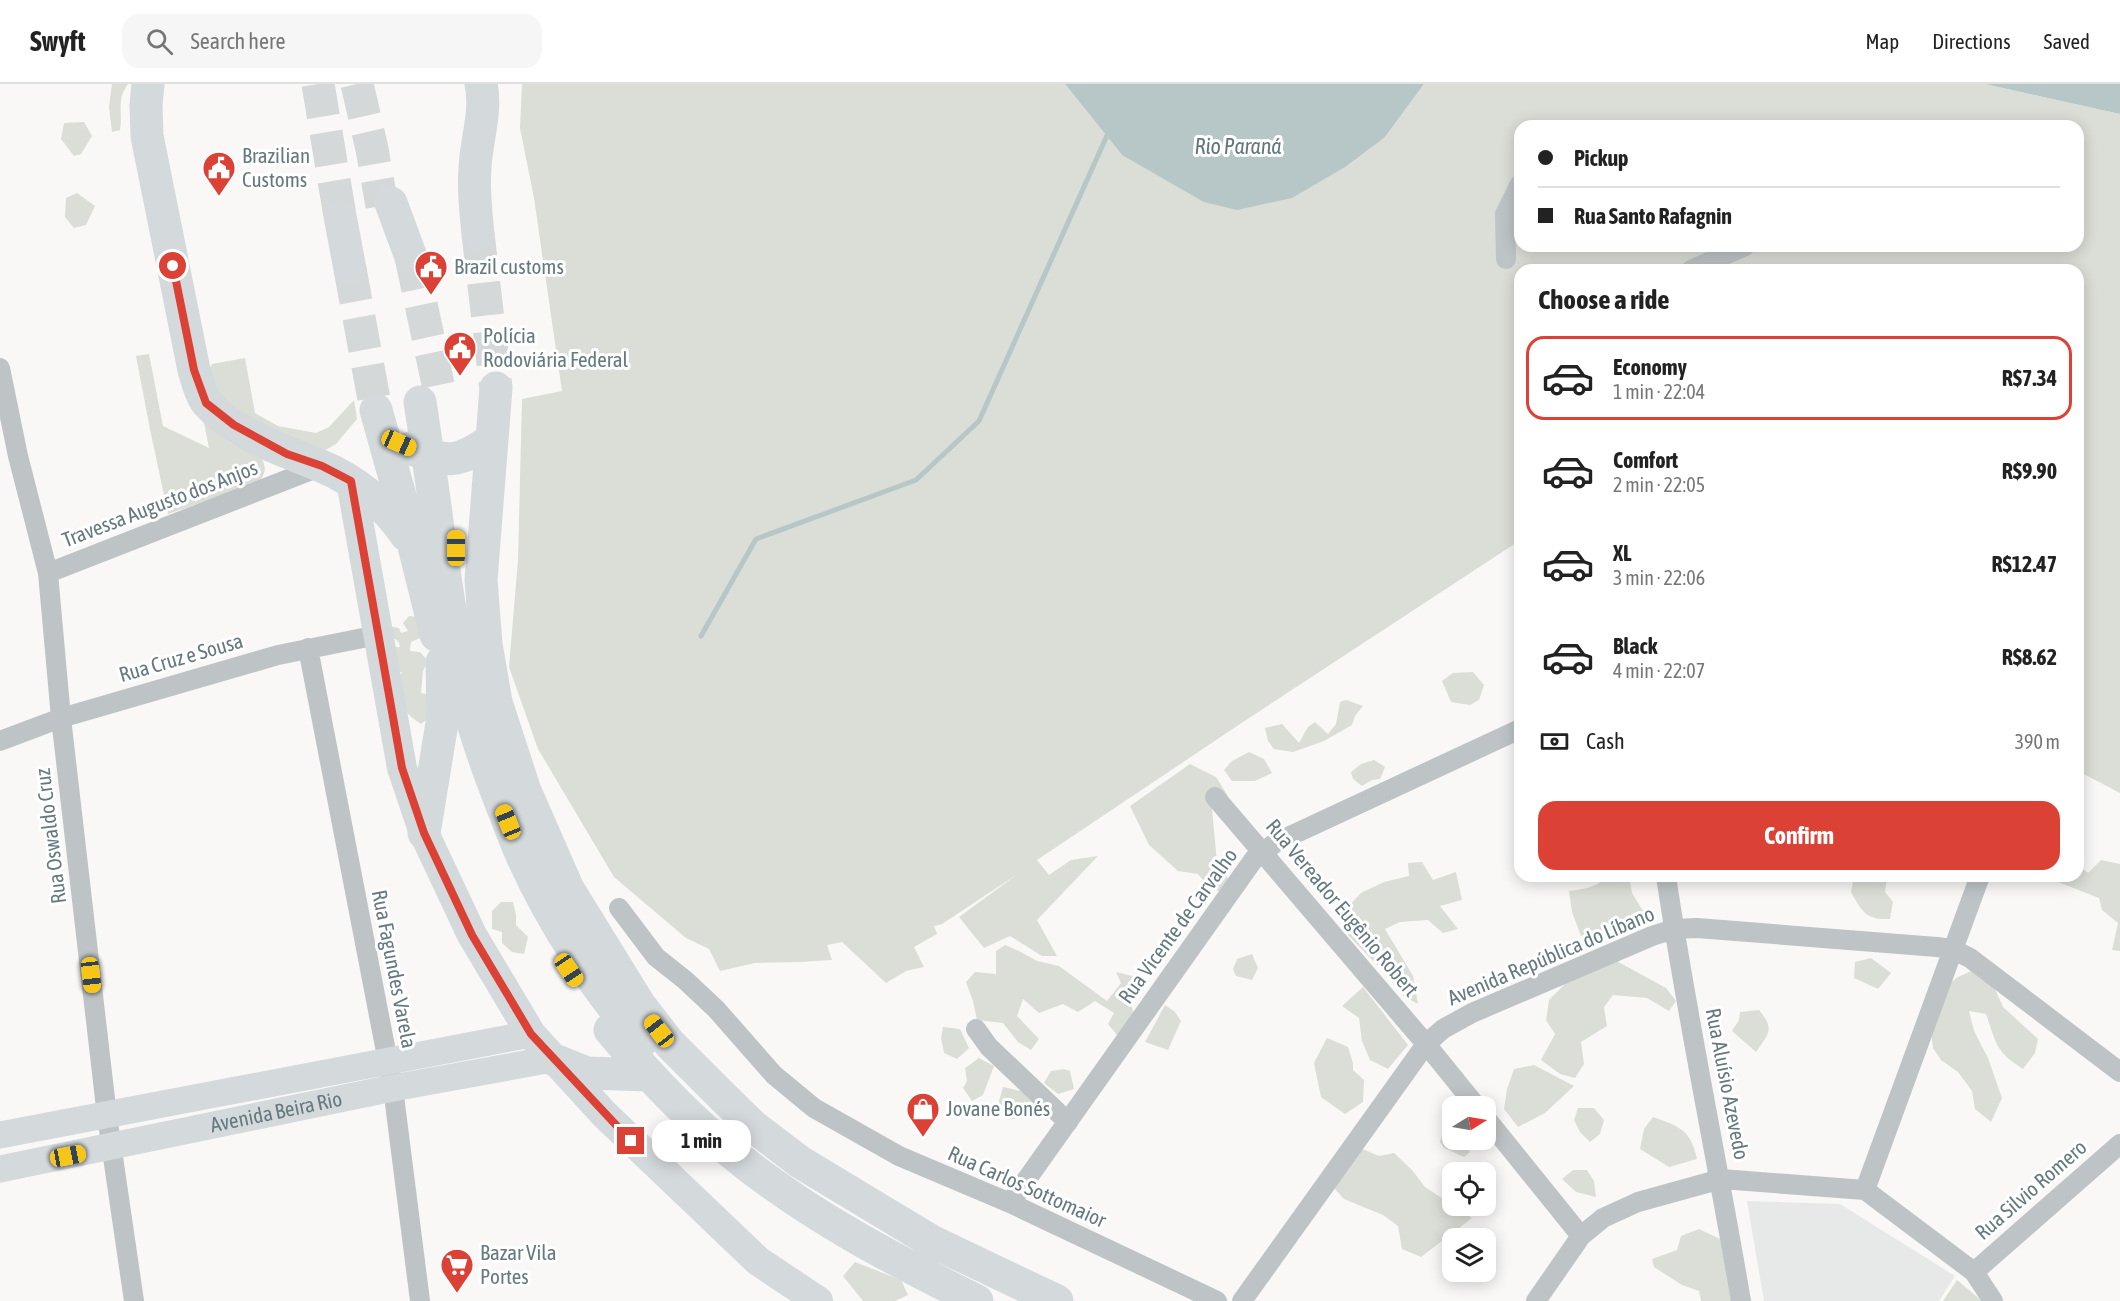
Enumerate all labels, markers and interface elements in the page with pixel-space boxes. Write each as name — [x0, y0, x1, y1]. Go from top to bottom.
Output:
search box — [122, 14, 542, 68]
text: Swyft — [30, 25, 86, 57]
icon: search — [143, 25, 176, 58]
text: Search here — [191, 28, 285, 54]
text: Map — [1865, 29, 1899, 53]
text: Directions — [1932, 29, 2011, 53]
text: Saved — [2044, 29, 2090, 53]
water label: Rio Paraná — [1194, 133, 1282, 159]
place label: Brazilian Customs — [242, 143, 310, 191]
text: Pickup — [1574, 145, 1629, 171]
public building icon: Brazilian Customs — [201, 150, 237, 197]
text: Rua Santo Rafagnin — [1574, 203, 1732, 229]
public building icon: Brazil customs — [413, 249, 449, 296]
route start — [159, 252, 186, 279]
place label: Brazil customs — [454, 254, 564, 278]
text: Choose a ride — [1538, 284, 1670, 315]
place label: Polícia Rodoviária Federal — [483, 323, 628, 371]
public building icon: Polícia Rodoviária Federal — [442, 330, 478, 377]
icon: car — [1541, 351, 1595, 405]
text: Economy — [1613, 354, 1687, 380]
text: R$7.34 — [2002, 365, 2057, 391]
text: 1 min · 22:04 — [1613, 380, 1705, 403]
car — [379, 427, 419, 459]
icon: car — [1541, 444, 1595, 498]
text: Comfort — [1613, 447, 1678, 473]
street label: Travessa Augusto dos Anjos — [59, 455, 261, 551]
text: R$9.90 — [2002, 458, 2057, 484]
text: 2 min · 22:05 — [1613, 473, 1705, 496]
car — [447, 530, 465, 566]
icon: car — [1541, 537, 1595, 591]
text: XL — [1613, 540, 1631, 566]
text: R$12.47 — [1991, 551, 2057, 577]
text: 3 min · 22:06 — [1613, 566, 1705, 589]
street label: Rua Cruz e Sousa — [116, 628, 246, 686]
icon: car — [1541, 630, 1595, 684]
text: Black — [1613, 633, 1657, 659]
text: R$8.62 — [2002, 644, 2057, 670]
text: 4 min · 22:07 — [1613, 659, 1705, 682]
icon: cash — [1538, 725, 1571, 758]
text: Cash — [1586, 728, 1625, 754]
text: 390 m — [2015, 730, 2060, 753]
street label: Rua Oswaldo Cruz — [30, 767, 70, 905]
button: Confirm — [1538, 801, 2060, 870]
car — [493, 802, 523, 842]
street label: Rua Vereador Eugênio Robert — [1262, 814, 1424, 1001]
street label: Rua Vicente de Carvalho — [1113, 843, 1241, 1008]
street label: Rua Fagundes Varela — [368, 888, 422, 1050]
street label: Avenida República do Líbano — [1444, 901, 1658, 1010]
car — [551, 950, 587, 990]
car — [80, 956, 102, 994]
street label: Rua Aluísio Azevedo — [1702, 1006, 1754, 1162]
car — [641, 1011, 677, 1051]
street label: Avenida Beira Rio — [208, 1086, 344, 1136]
shop icon: Jovane Bonés — [905, 1091, 941, 1138]
place label: Jovane Bonés — [946, 1096, 1050, 1120]
north arrow — [1442, 1096, 1496, 1150]
map controls — [1442, 1096, 1496, 1282]
callout: 1 min — [652, 1120, 751, 1162]
route end — [617, 1127, 644, 1154]
text: 1 min — [681, 1129, 722, 1152]
street label: Rua Silvio Romero — [1970, 1134, 2091, 1244]
street label: Rua Carlos Sottomaior — [945, 1140, 1111, 1232]
car — [49, 1144, 87, 1168]
button: locate — [1442, 1162, 1496, 1216]
button: layers — [1442, 1228, 1496, 1282]
place label: Bazar Vila Portes — [480, 1240, 557, 1288]
supermarket icon: Bazar Vila Portes — [439, 1247, 475, 1294]

